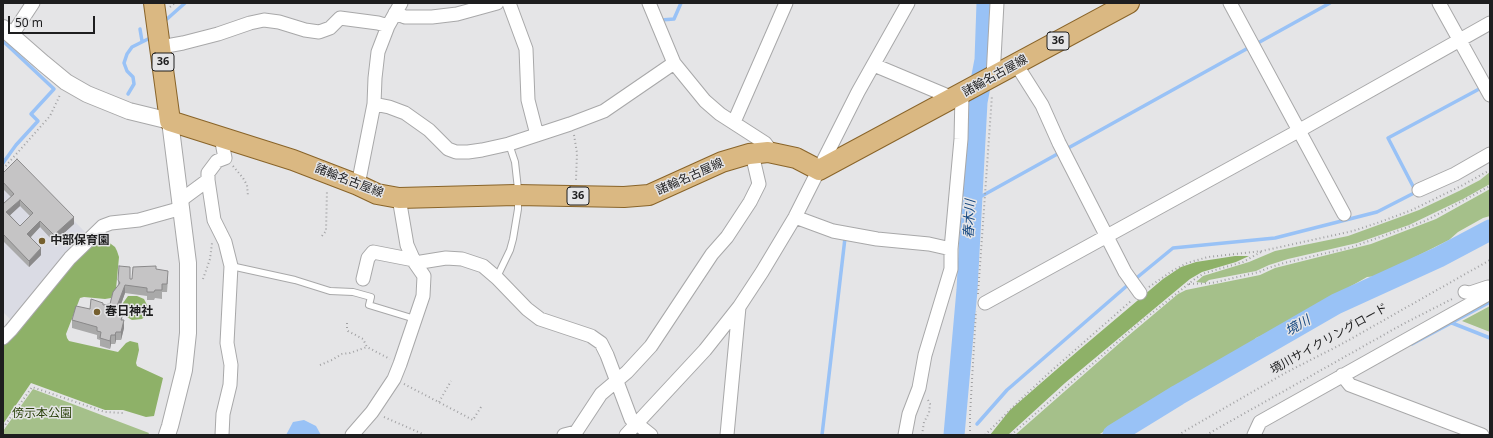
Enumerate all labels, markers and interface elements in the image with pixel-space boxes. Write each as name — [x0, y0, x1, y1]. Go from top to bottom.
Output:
scale bar — [10, 8, 97, 34]
text: 50 m — [15, 14, 43, 31]
road number: 36 — [1047, 32, 1069, 50]
street label: 諸輪名古屋線 — [960, 52, 1030, 100]
road number: 36 — [152, 53, 174, 71]
street label: 諸輪名古屋線 — [654, 156, 726, 198]
street label: 諸輪名古屋線 — [313, 161, 385, 201]
road number: 36 — [567, 187, 589, 205]
water label: 春木川 — [961, 199, 979, 239]
place label: 中部保育園 — [50, 234, 110, 248]
marker: 中部保育園 — [37, 236, 47, 246]
street label: 境川サイクリングロード — [1268, 301, 1390, 377]
place label: 春日神社 — [105, 305, 153, 319]
marker: 春日神社 — [92, 307, 102, 317]
water label: 境川 — [1283, 313, 1313, 339]
park label: 傍示本公園 — [12, 407, 72, 421]

